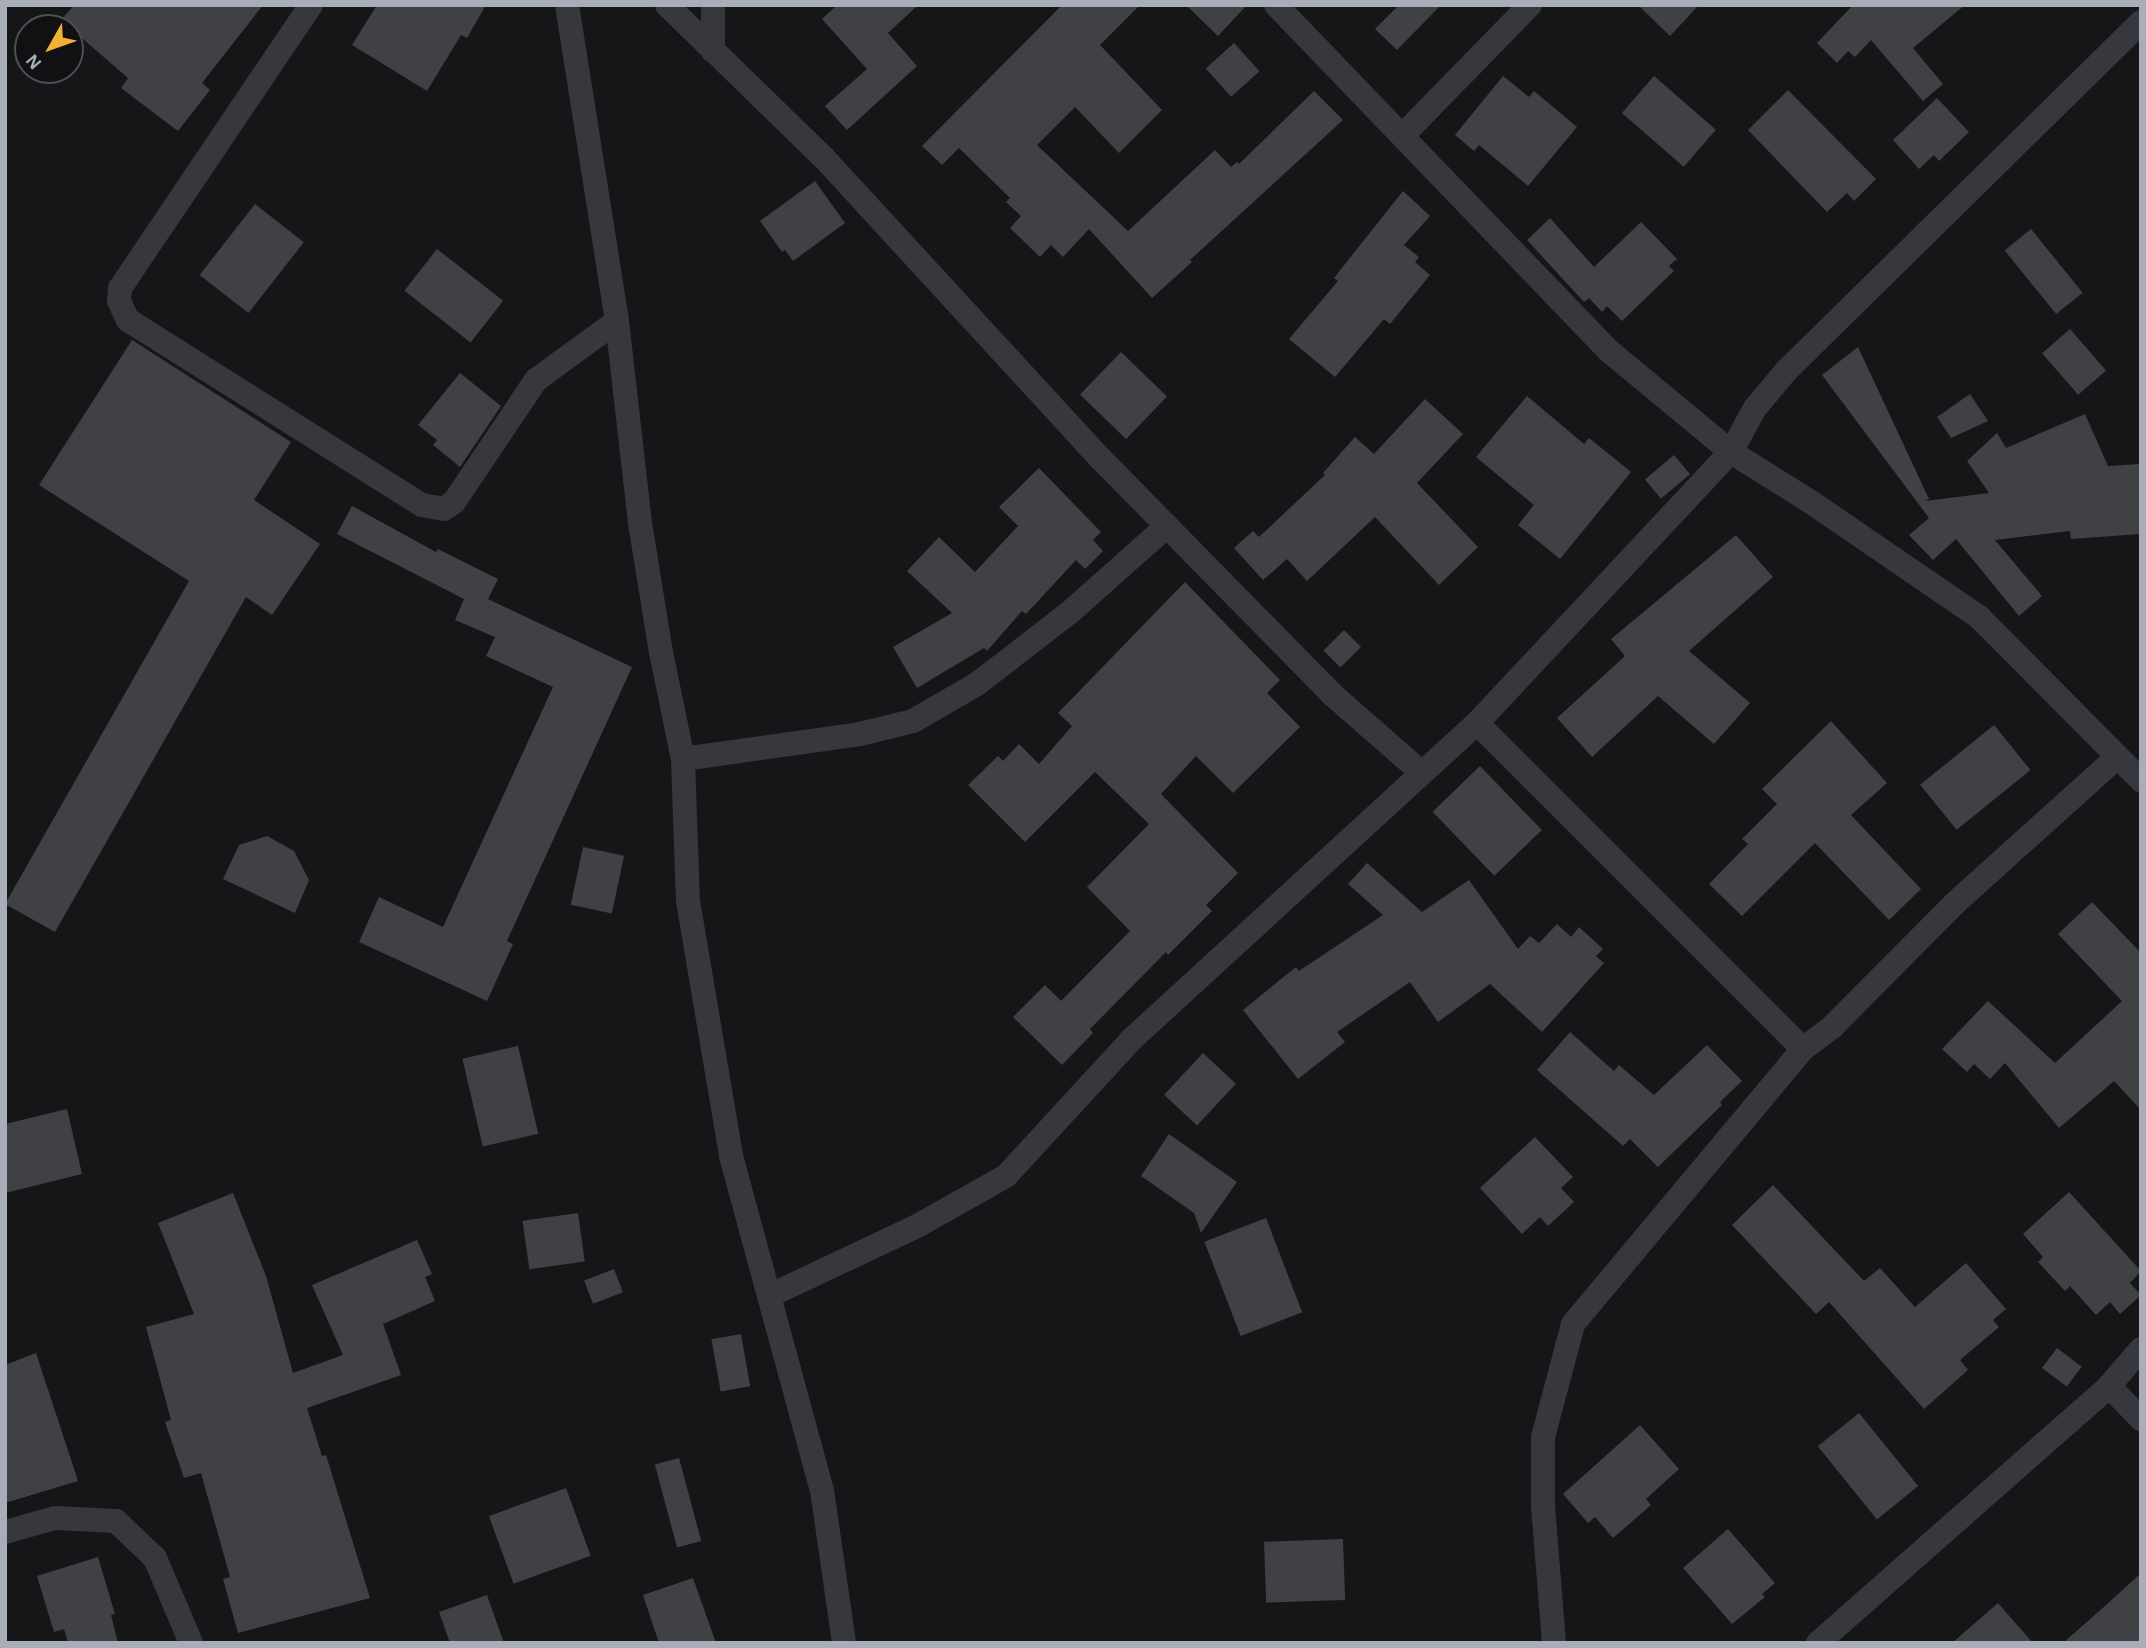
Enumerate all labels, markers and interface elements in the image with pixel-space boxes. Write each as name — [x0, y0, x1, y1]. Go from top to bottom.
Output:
north arrow — [14, 14, 84, 84]
text: N — [23, 50, 46, 73]

